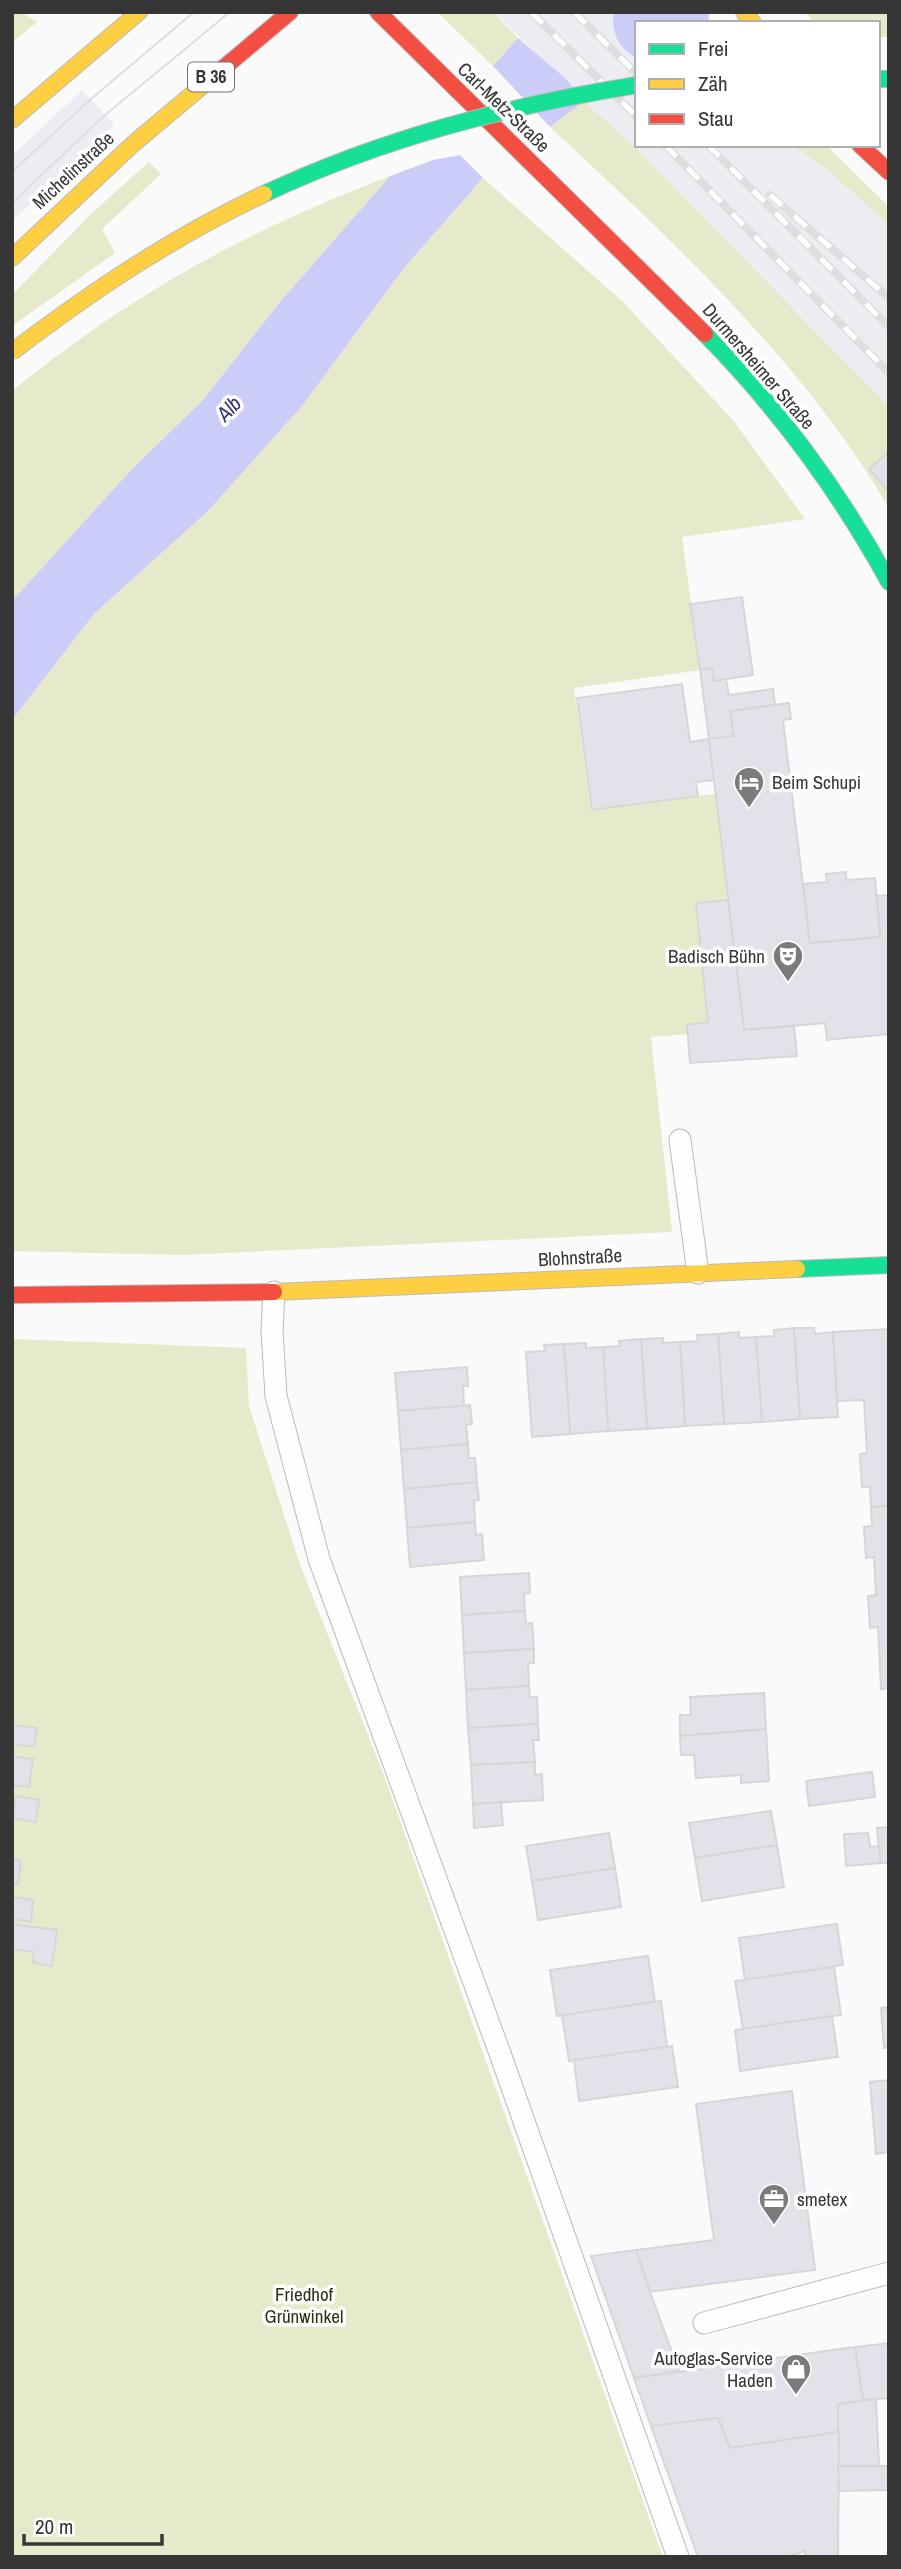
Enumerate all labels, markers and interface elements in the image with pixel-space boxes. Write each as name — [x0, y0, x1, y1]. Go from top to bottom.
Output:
legend — [635, 21, 880, 147]
text: Frei — [698, 34, 729, 63]
street label: Carl-Metz-Straße — [452, 56, 556, 158]
road number: B 36 — [188, 62, 234, 92]
text: Zäh — [698, 69, 728, 98]
text: Stau — [698, 104, 733, 133]
street label: Michelinstraße — [26, 125, 120, 215]
street label: Durmersheimer Straße — [697, 297, 821, 435]
water label: Alb — [209, 390, 248, 428]
hotel icon: Beim Schupi — [732, 765, 766, 809]
place label: Beim Schupi — [772, 769, 861, 795]
theatre icon: Badisch Bühn — [771, 939, 805, 983]
place label: Badisch Bühn — [668, 943, 765, 969]
street label: Blohnstraße — [537, 1242, 623, 1272]
office icon: smetex — [757, 2182, 791, 2226]
place label: smetex — [797, 2186, 847, 2212]
park label: Friedhof Grünwinkel — [265, 2281, 343, 2329]
place label: Autoglas-Service Haden — [653, 2345, 773, 2393]
shop icon: Autoglas-Service Haden — [779, 2352, 813, 2396]
scale bar — [24, 2502, 163, 2546]
text: 20 m — [35, 2512, 73, 2541]

